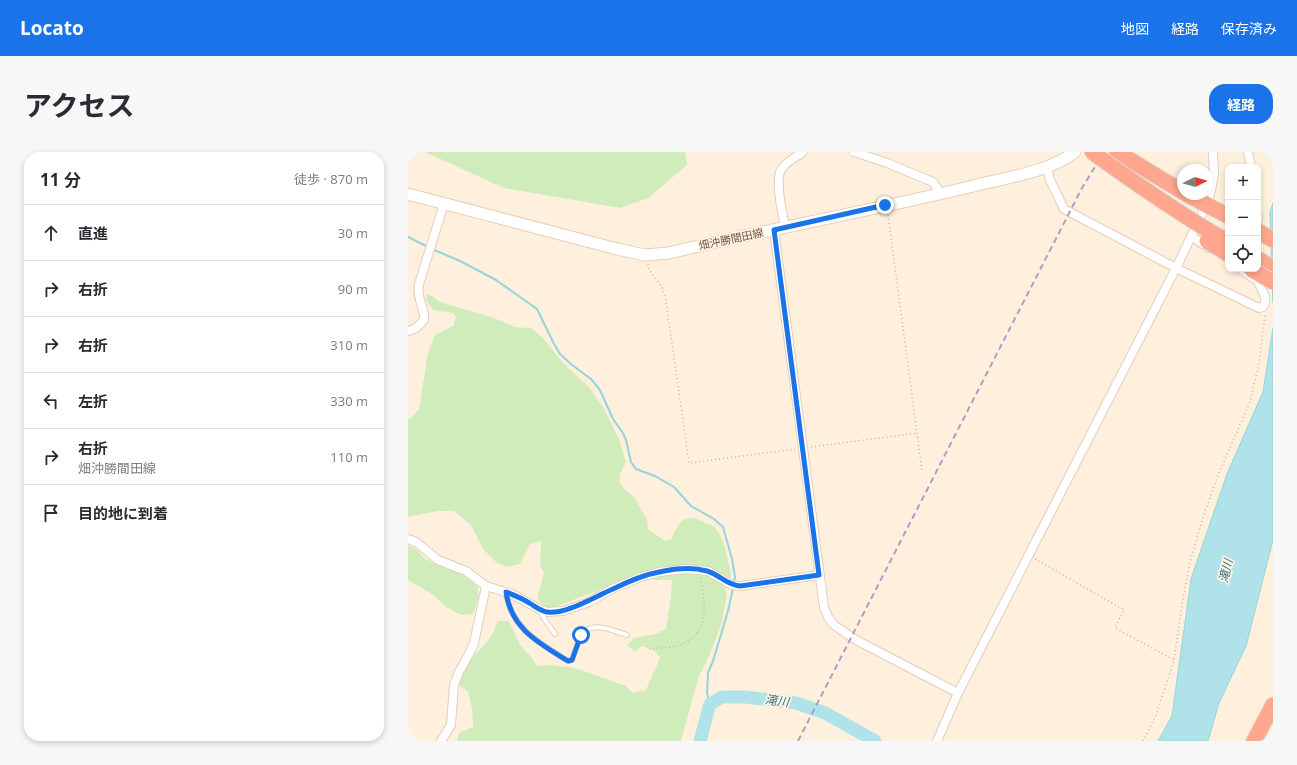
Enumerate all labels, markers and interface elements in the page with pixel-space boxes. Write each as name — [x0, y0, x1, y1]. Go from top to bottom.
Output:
text: Locato — [20, 15, 84, 41]
text: 地図 — [1121, 19, 1149, 38]
text: 経路 — [1171, 19, 1199, 38]
text: 保存済み — [1221, 19, 1277, 38]
button: 経路 — [1209, 84, 1273, 124]
text: アクセス — [24, 86, 135, 124]
north arrow — [1177, 164, 1213, 200]
map controls — [1225, 164, 1261, 272]
button: + — [1225, 164, 1261, 200]
text: 11 分 — [40, 168, 81, 191]
text: 徒歩 · 870 m — [294, 170, 368, 188]
route end — [876, 196, 894, 214]
button: − — [1225, 200, 1261, 236]
icon: ahead — [40, 222, 62, 244]
text: 直進 — [78, 223, 108, 243]
text: 30 m — [338, 224, 368, 242]
street label: 畑沖勝間田線 — [697, 224, 765, 253]
button: locate — [1225, 236, 1261, 272]
icon: right — [40, 278, 62, 300]
text: 右折 — [78, 279, 108, 299]
text: 90 m — [338, 280, 368, 298]
icon: right — [40, 334, 62, 356]
text: 右折 — [78, 335, 108, 355]
text: 310 m — [330, 336, 368, 354]
icon: left — [40, 390, 62, 412]
text: 左折 — [78, 391, 108, 411]
text: 330 m — [330, 392, 368, 410]
text: 右折 — [78, 438, 108, 458]
icon: right — [40, 446, 62, 468]
text: 110 m — [330, 448, 368, 466]
text: 畑沖勝間田線 — [78, 459, 156, 477]
icon: arrive — [40, 502, 62, 524]
text: 目的地に到着 — [78, 503, 168, 523]
water label: 滝川 — [1215, 555, 1237, 584]
route start — [572, 626, 590, 644]
water label: 滝川 — [764, 691, 792, 711]

